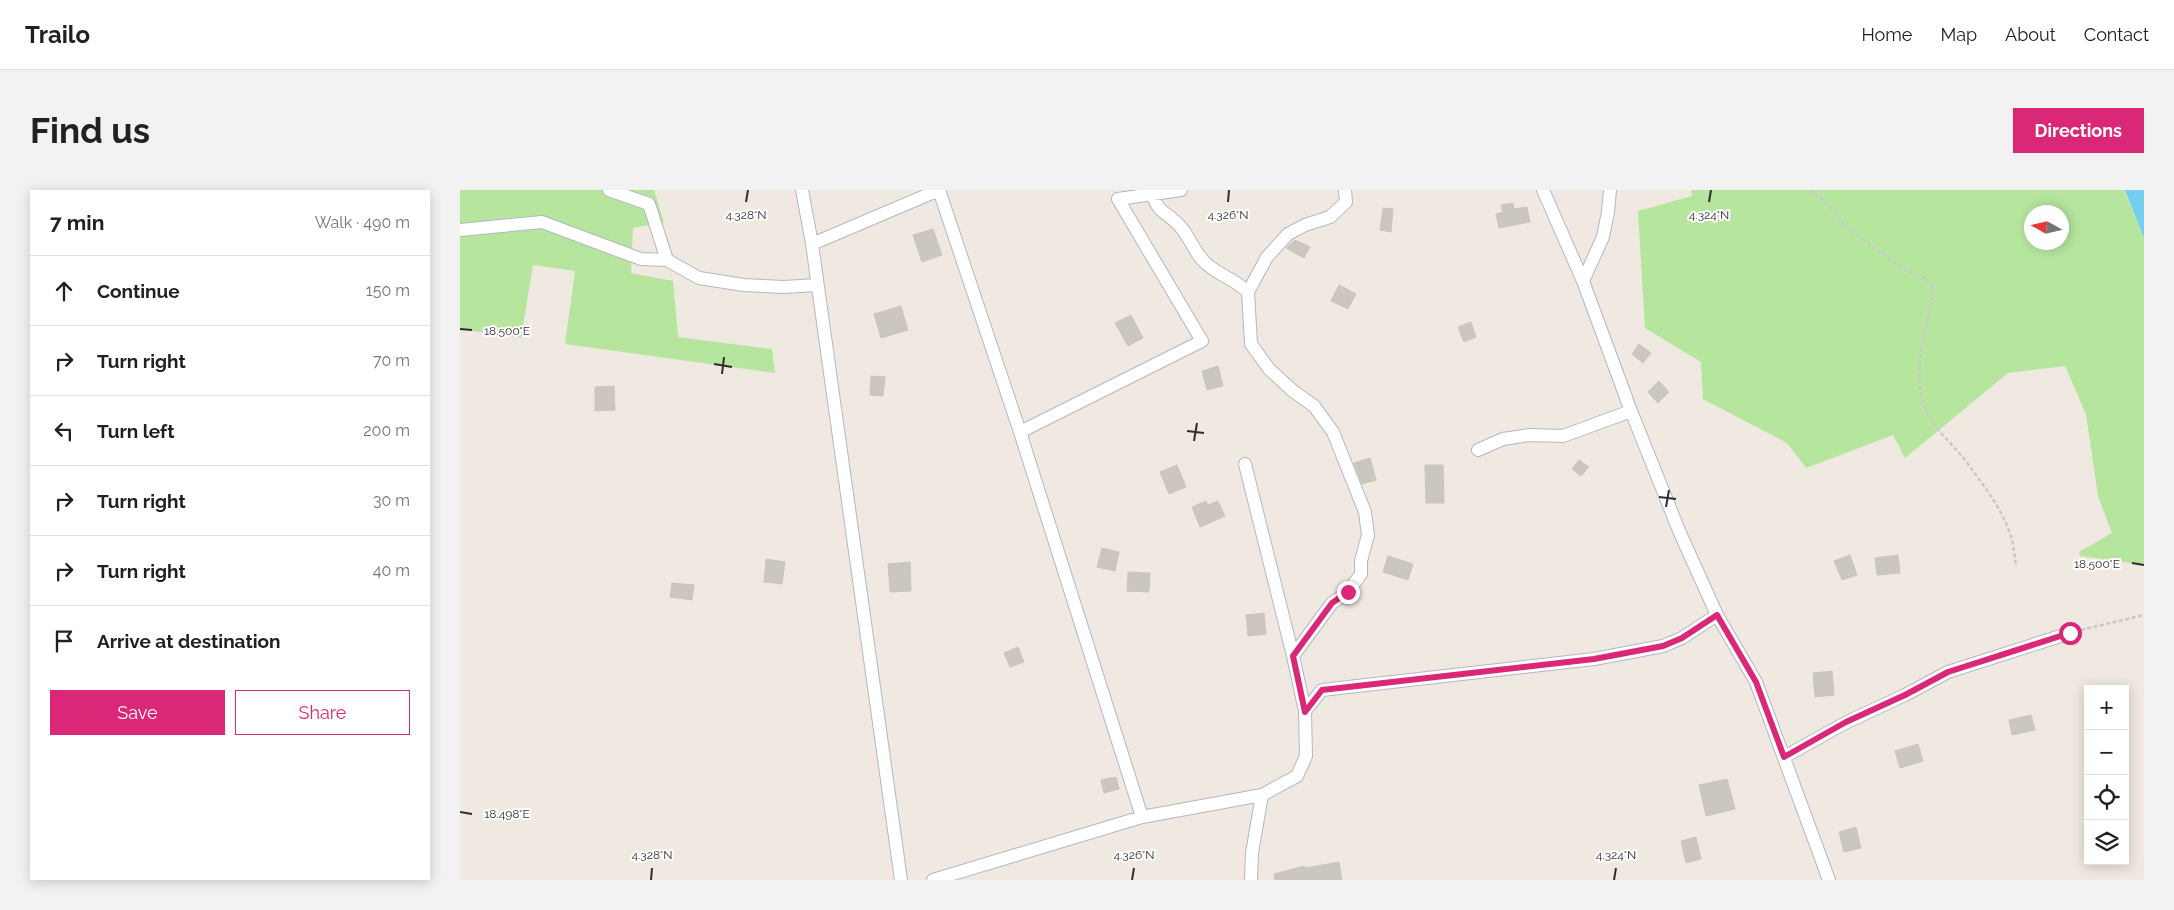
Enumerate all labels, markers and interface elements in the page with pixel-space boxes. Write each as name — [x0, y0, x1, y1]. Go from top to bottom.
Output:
text: Trailo — [25, 20, 90, 49]
text: Home — [1861, 24, 1912, 45]
text: Map — [1940, 24, 1977, 45]
text: About — [2005, 24, 2056, 45]
text: Contact — [2084, 24, 2149, 45]
button: Directions — [2013, 108, 2144, 153]
text: Find us — [30, 110, 150, 151]
north arrow — [2024, 205, 2069, 250]
text: 4.328°N — [725, 208, 767, 222]
text: 4.326°N — [1207, 208, 1249, 222]
text: 4.324°N — [1689, 208, 1729, 222]
text: 7 min — [50, 210, 104, 235]
text: Walk · 490 m — [315, 213, 410, 232]
icon: ahead — [50, 277, 78, 305]
text: Continue — [97, 280, 180, 302]
text: 150 m — [366, 281, 410, 300]
text: 18.500°E — [484, 324, 530, 338]
icon: right — [50, 347, 78, 375]
text: Turn right — [97, 350, 186, 372]
text: 70 m — [373, 351, 410, 370]
icon: left — [50, 417, 78, 445]
text: Turn left — [97, 420, 174, 442]
text: 200 m — [363, 421, 410, 440]
icon: right — [50, 487, 78, 515]
text: Turn right — [97, 490, 186, 512]
text: 30 m — [373, 491, 410, 510]
icon: right — [50, 557, 78, 585]
text: 18.500°E — [2074, 557, 2120, 571]
text: Turn right — [97, 560, 186, 582]
text: 40 m — [373, 561, 410, 580]
route end — [1337, 581, 1360, 604]
route start — [2059, 622, 2082, 645]
icon: arrive — [50, 627, 78, 655]
text: Arrive at destination — [97, 630, 281, 652]
map controls — [2084, 685, 2129, 865]
button: + — [2084, 685, 2129, 730]
button: Save — [50, 690, 225, 735]
button: Share — [235, 690, 410, 735]
button: − — [2084, 730, 2129, 775]
button: locate — [2084, 775, 2129, 820]
text: 18.498°E — [484, 807, 530, 821]
button: layers — [2084, 820, 2129, 865]
text: 4.328°N — [631, 848, 673, 862]
text: 4.326°N — [1113, 848, 1155, 862]
text: 4.324°N — [1596, 848, 1636, 862]

